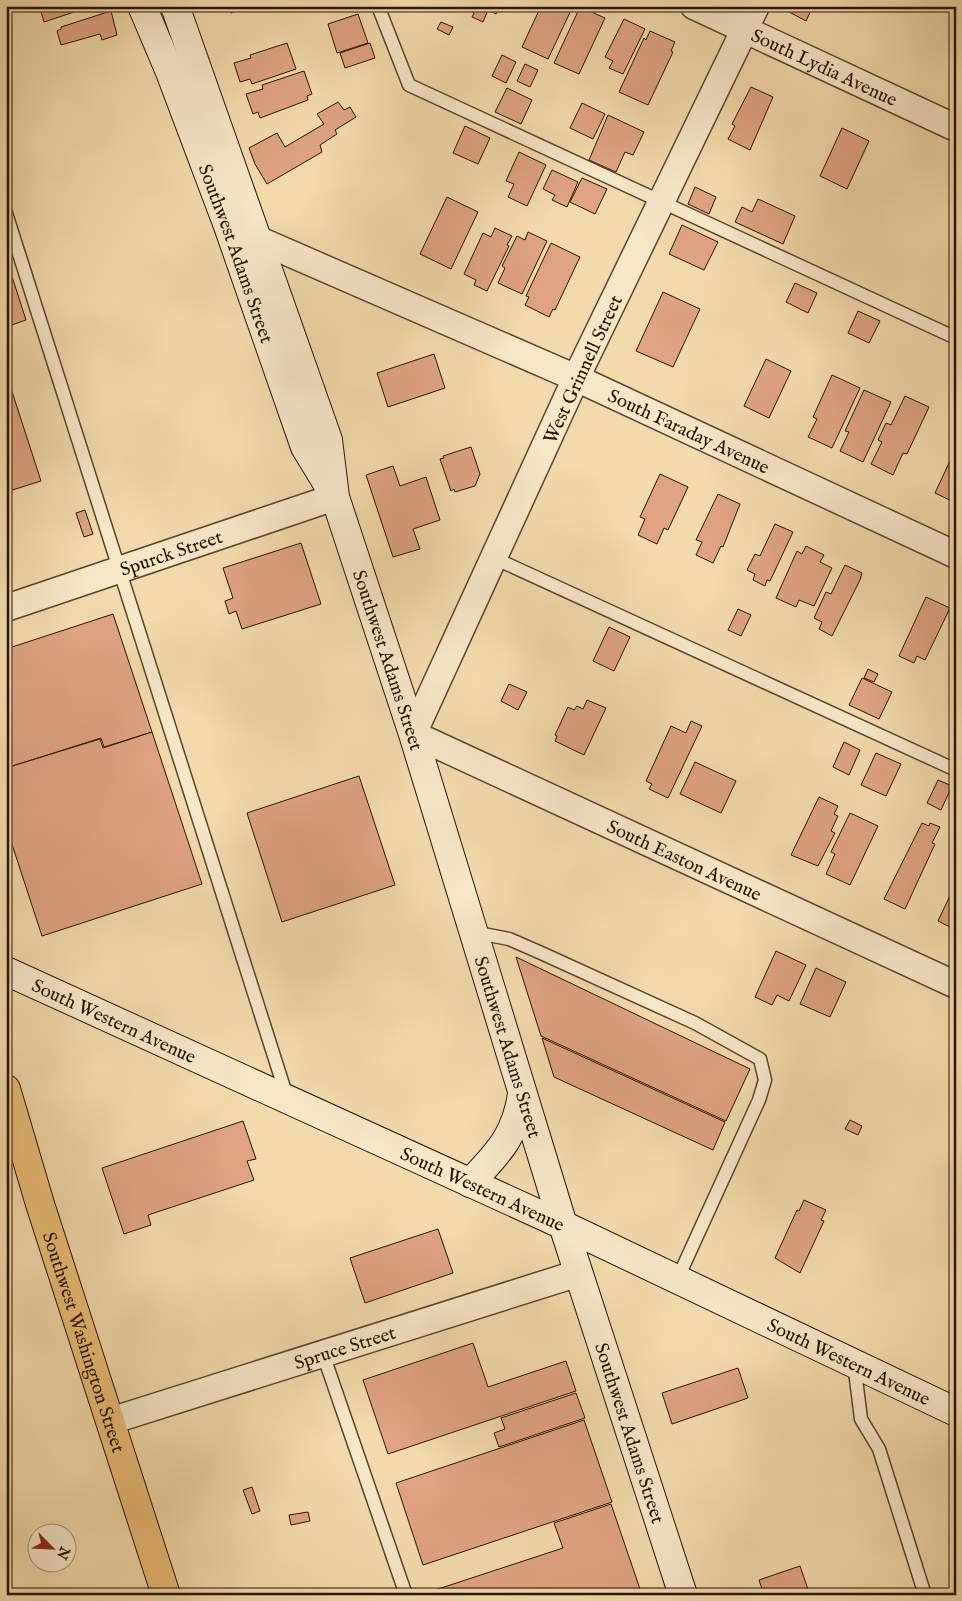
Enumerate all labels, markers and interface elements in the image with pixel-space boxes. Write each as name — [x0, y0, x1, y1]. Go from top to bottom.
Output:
street label: South Lydia Avenue — [747, 24, 901, 113]
street label: Southwest Adams Street — [192, 161, 278, 347]
street label: West Grinnell Street — [539, 291, 629, 448]
street label: South Faraday Avenue — [604, 385, 773, 481]
street label: Spurck Street — [117, 526, 226, 583]
street label: Southwest Adams Street — [346, 567, 427, 754]
street label: South Easton Avenue — [603, 815, 765, 908]
street label: Southwest Adams Street — [468, 953, 546, 1141]
street label: South Western Avenue — [28, 974, 200, 1070]
street label: South Western Avenue — [396, 1142, 568, 1238]
street label: Southwest Washington Street — [36, 1229, 129, 1456]
street label: South Western Avenue — [763, 1314, 934, 1412]
street label: Spruce Street — [291, 1321, 399, 1376]
street label: Southwest Adams Street — [588, 1340, 669, 1527]
north arrow — [28, 1524, 78, 1574]
text: N — [52, 1543, 74, 1562]

